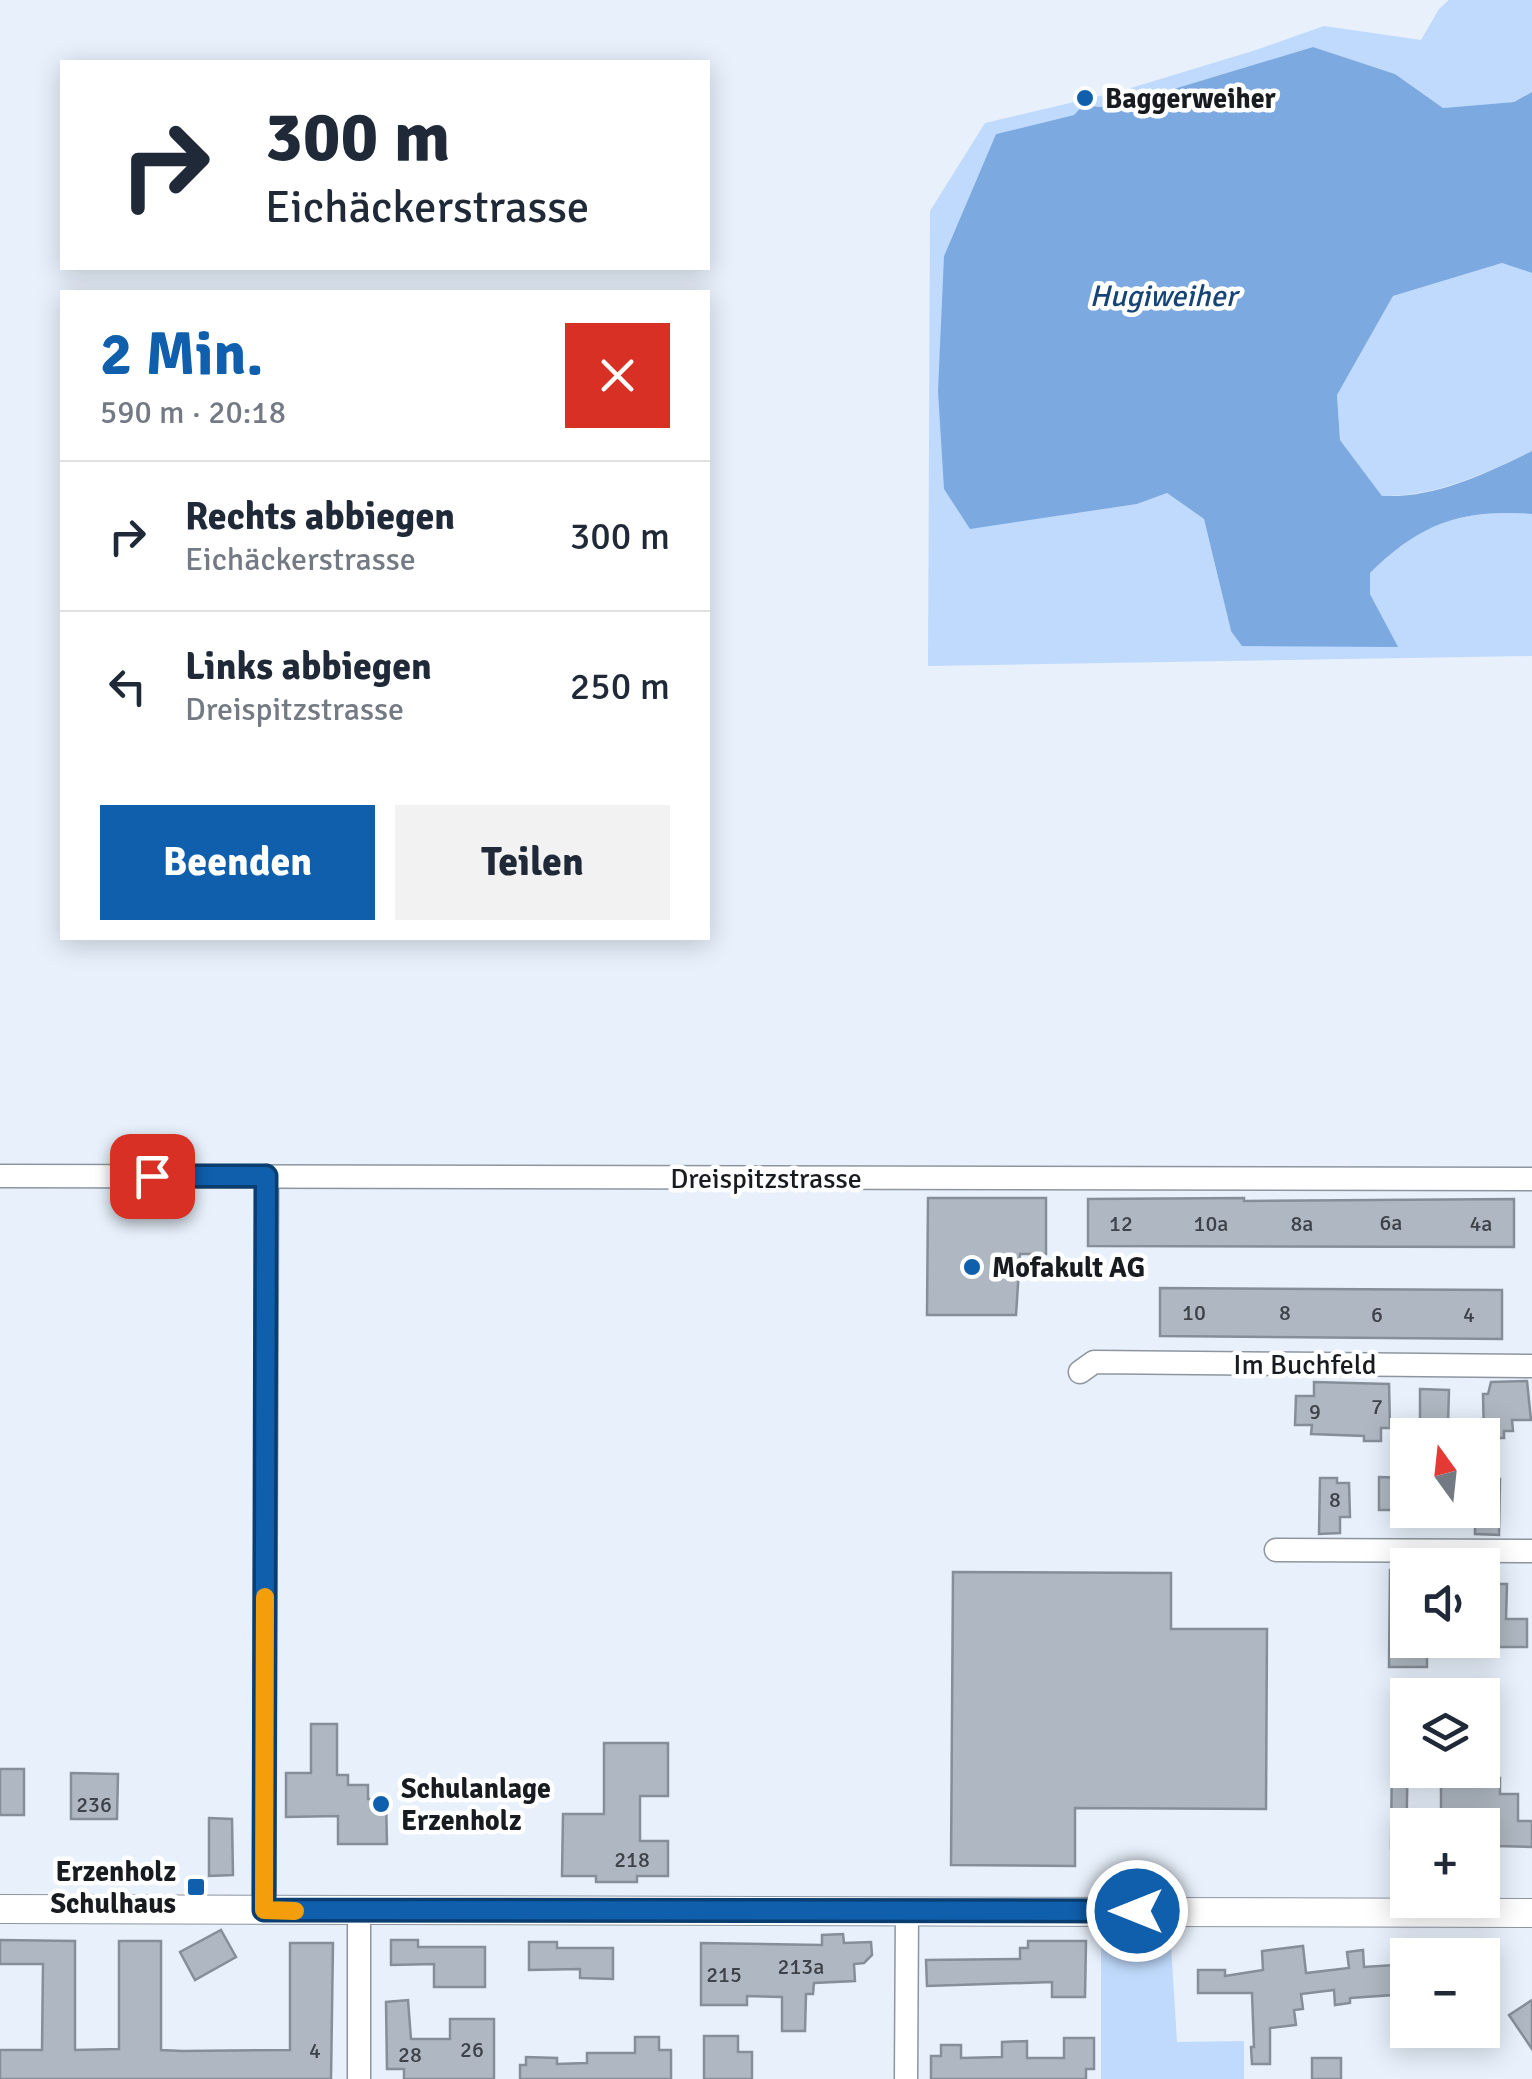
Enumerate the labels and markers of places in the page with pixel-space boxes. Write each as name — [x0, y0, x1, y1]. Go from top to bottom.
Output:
place label: Baggerweiher — [1105, 82, 1277, 116]
marker: Baggerweiher — [1074, 87, 1096, 109]
pin — [110, 1134, 195, 1219]
place label: Mofakult AG — [992, 1251, 1145, 1285]
marker: Mofakult AG — [961, 1256, 983, 1278]
place label: Schulanlage Erzenholz — [401, 1772, 551, 1838]
marker: Schulanlage Erzenholz — [370, 1793, 392, 1815]
place label: Erzenholz Schulhaus — [50, 1855, 176, 1921]
marker: Erzenholz Schulhaus — [185, 1876, 207, 1898]

